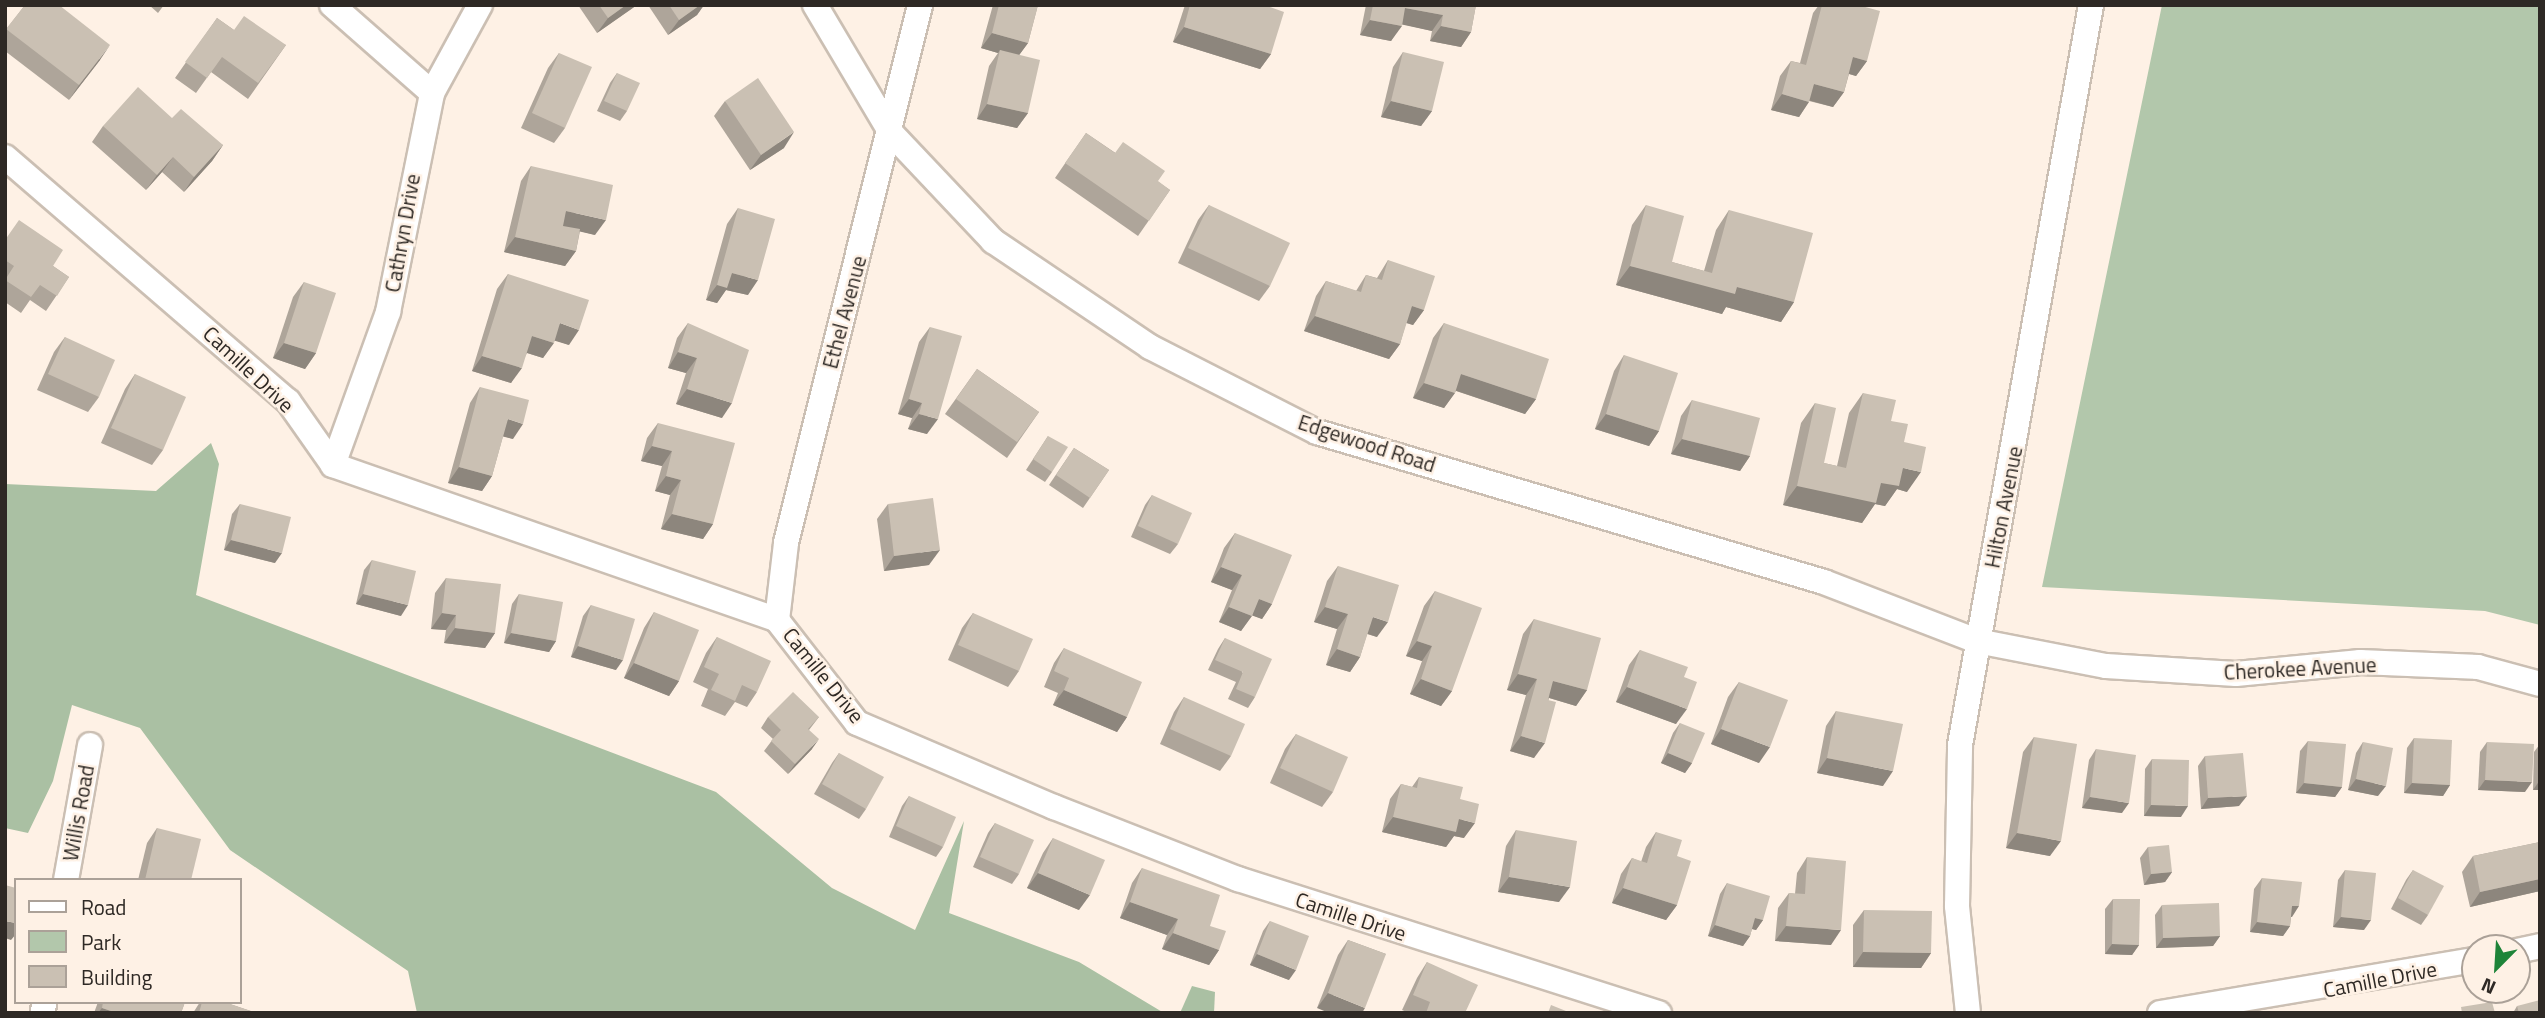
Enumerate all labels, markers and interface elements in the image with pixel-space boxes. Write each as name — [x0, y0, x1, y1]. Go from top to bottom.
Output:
street label: Cathryn Drive — [379, 172, 425, 294]
street label: Ethel Avenue — [817, 253, 871, 371]
street label: Camille Drive — [198, 321, 300, 417]
street label: Edgewood Road — [1295, 409, 1439, 477]
street label: Hilton Avenue — [1979, 444, 2027, 570]
street label: Camille Drive — [778, 622, 870, 728]
street label: Cherokee Avenue — [2223, 651, 2377, 685]
street label: Willis Road — [57, 763, 99, 863]
legend — [14, 878, 242, 1004]
street label: Camille Drive — [1292, 886, 1410, 946]
text: Road — [81, 891, 126, 923]
text: Park — [81, 926, 121, 958]
north arrow — [2461, 934, 2531, 1004]
street label: Camille Drive — [2321, 956, 2439, 1002]
text: Building — [81, 961, 152, 993]
text: N — [2476, 971, 2500, 1003]

